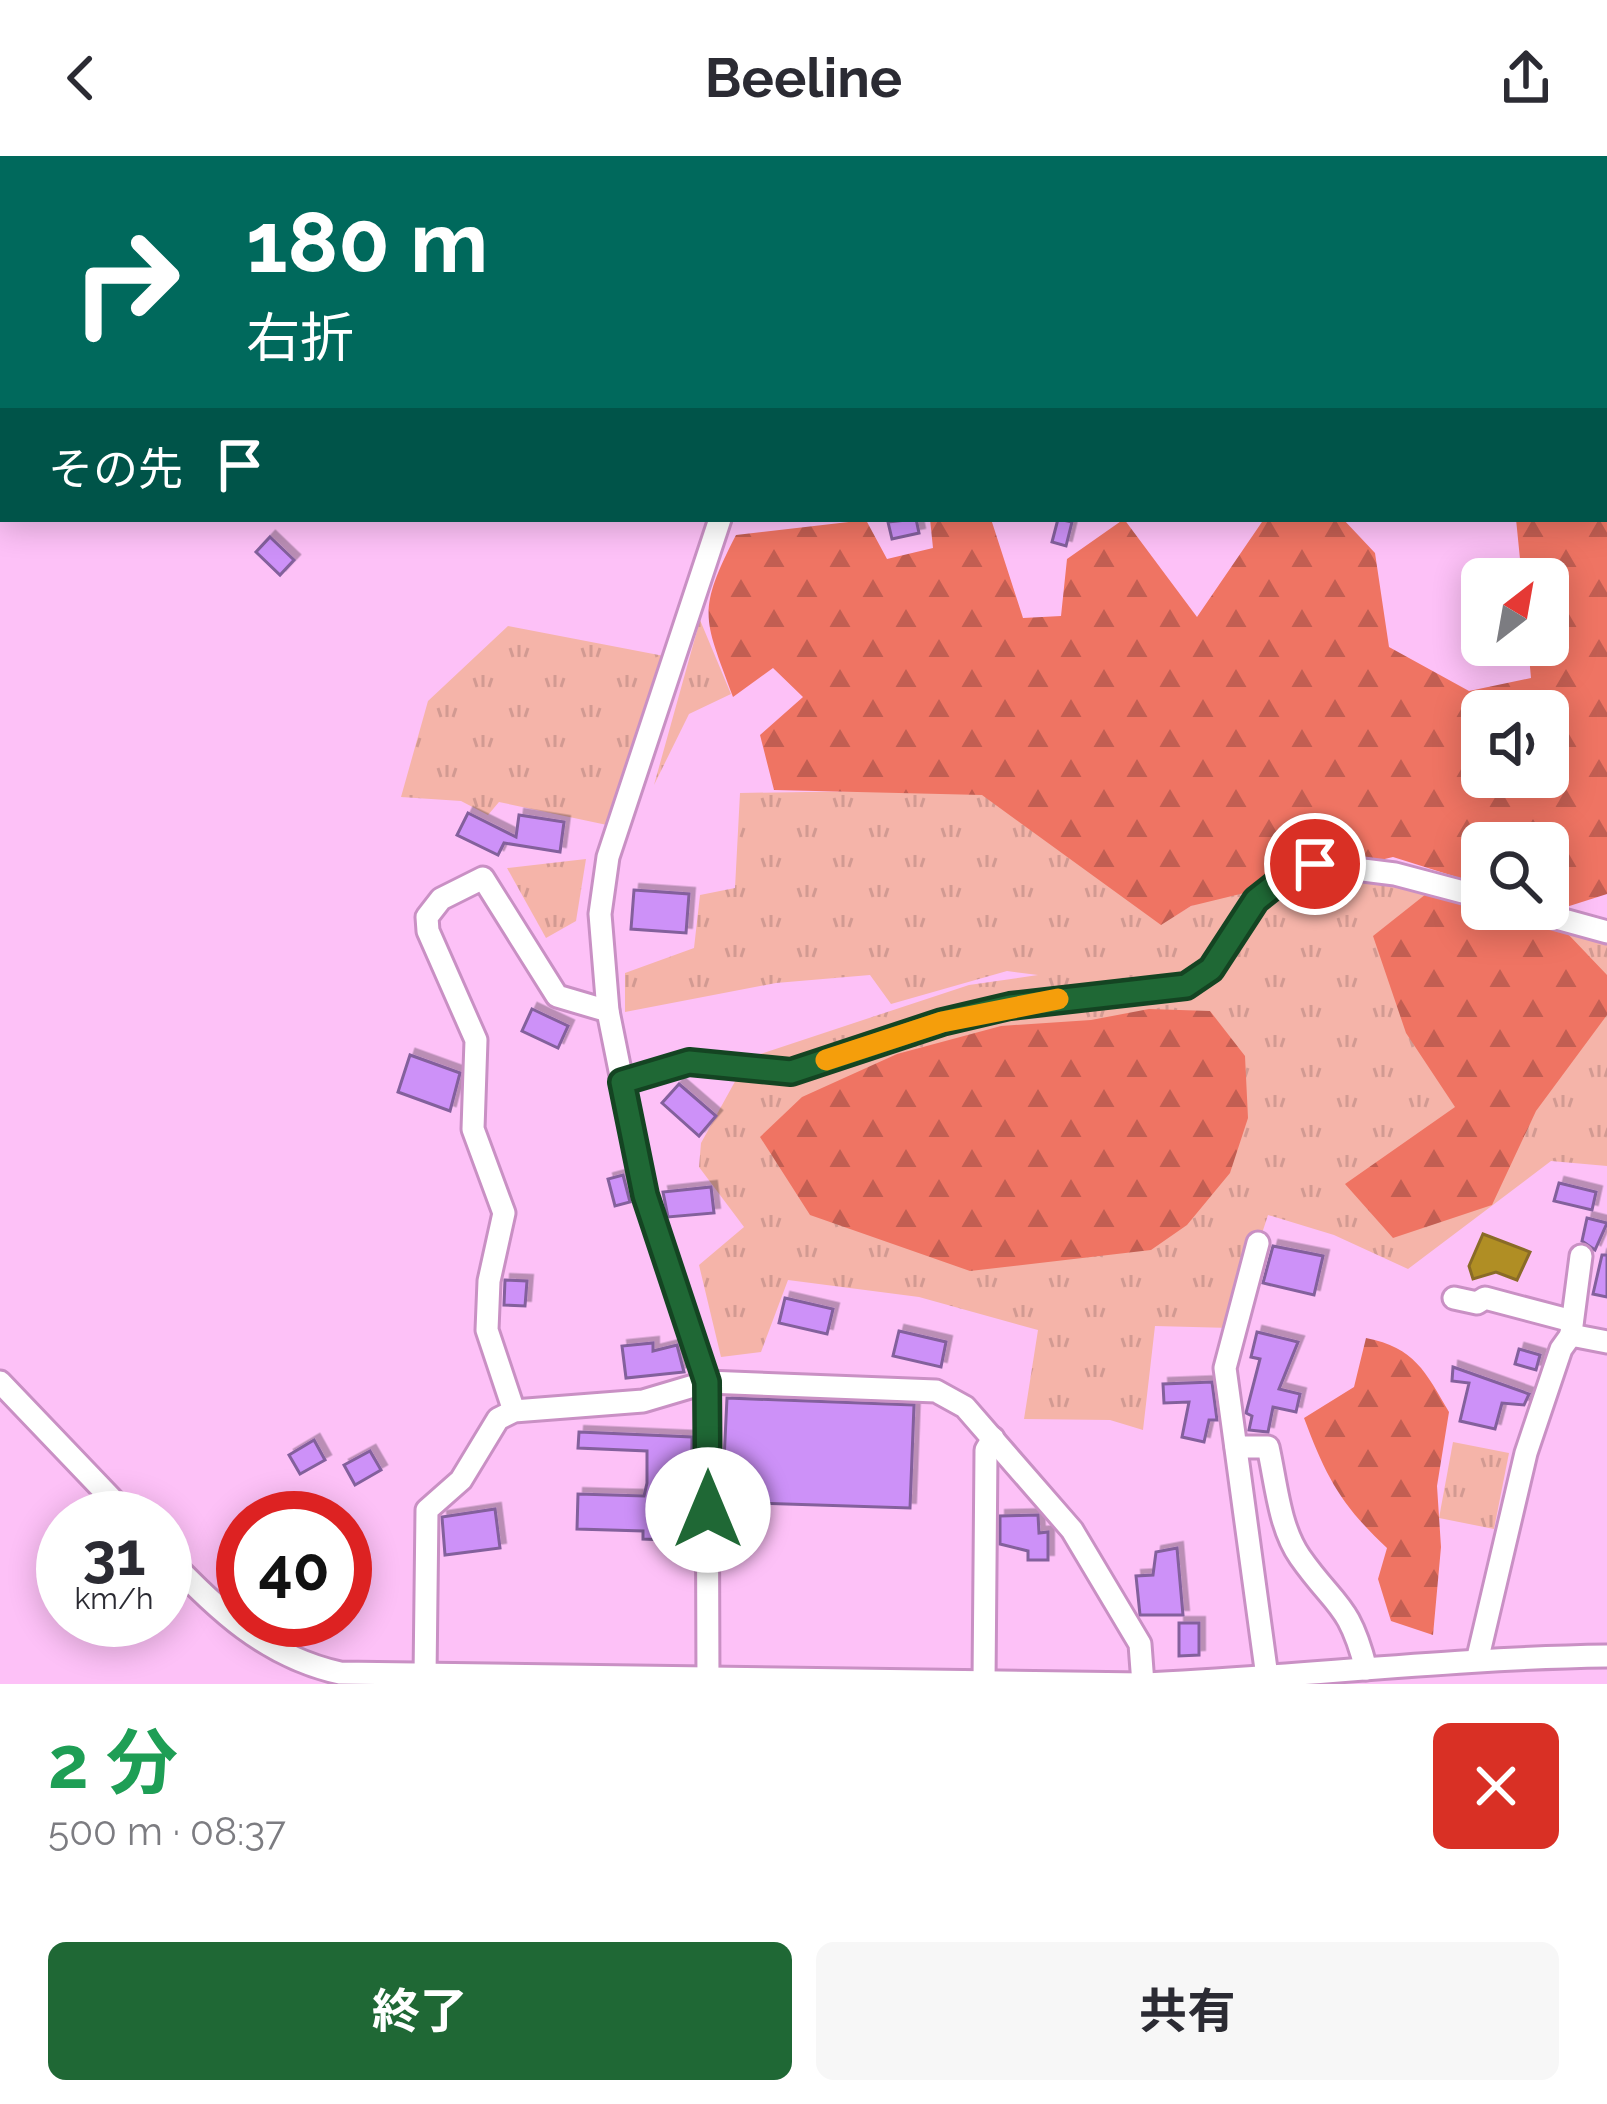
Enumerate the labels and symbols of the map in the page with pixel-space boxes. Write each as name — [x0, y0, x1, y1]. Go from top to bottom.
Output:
north arrow — [1461, 558, 1569, 666]
pin — [1264, 813, 1366, 915]
position arrow — [645, 1447, 771, 1573]
speed limit sign: 40 — [216, 1491, 372, 1647]

